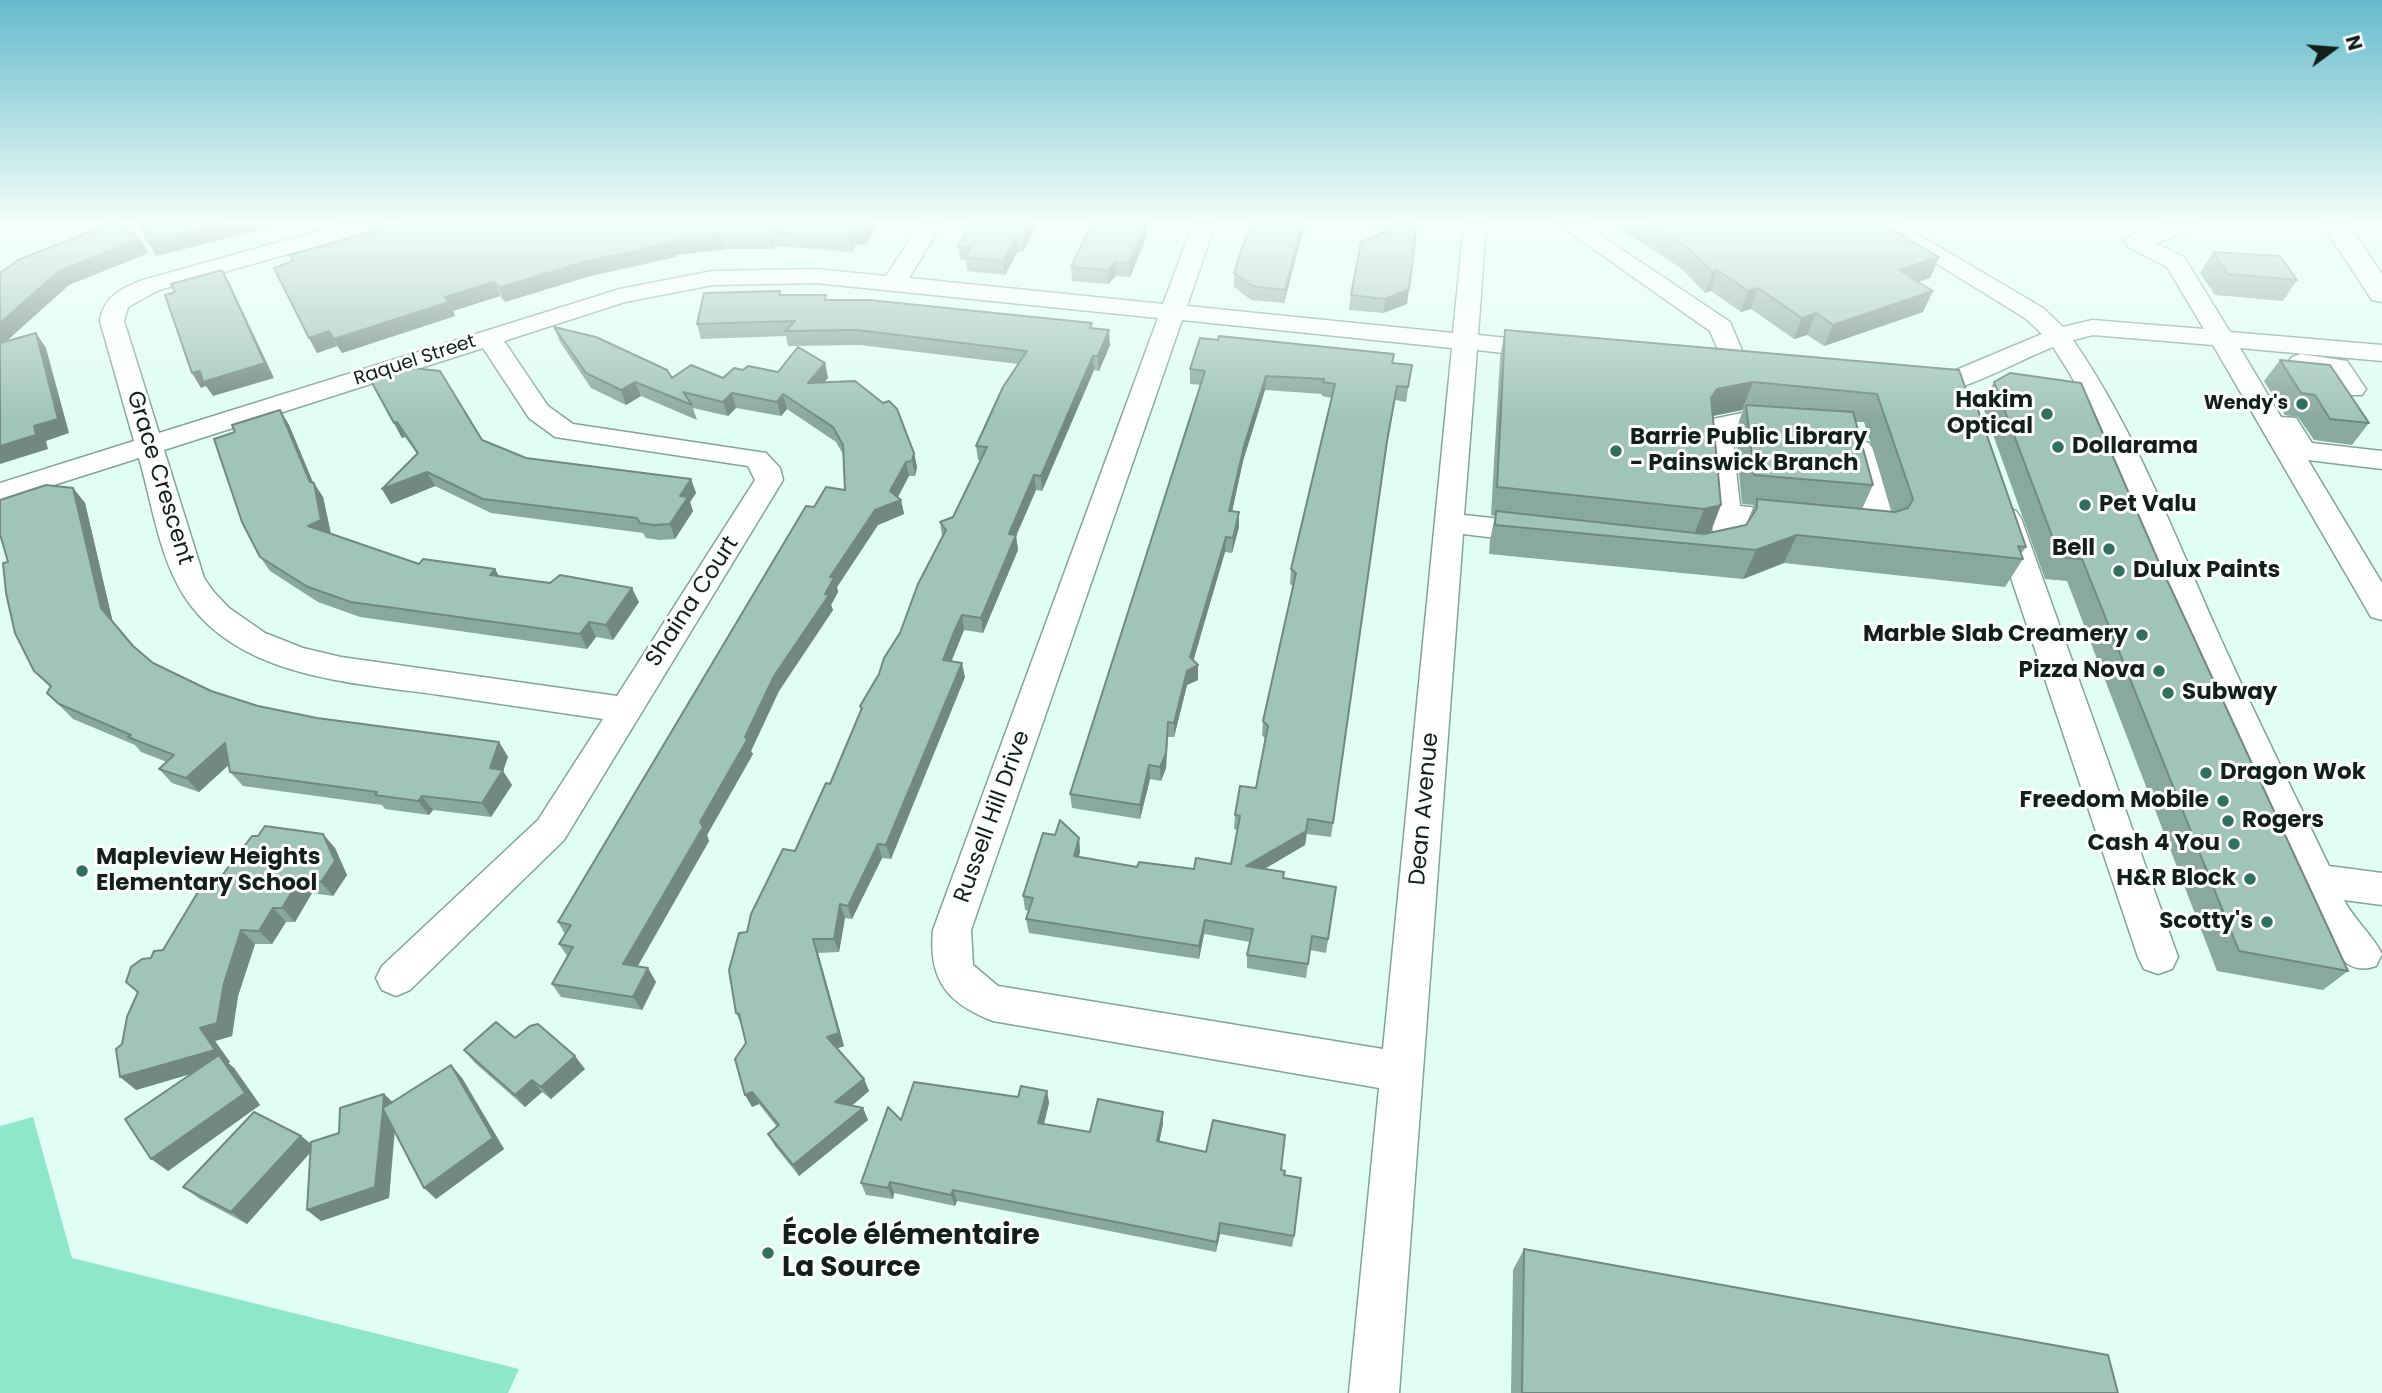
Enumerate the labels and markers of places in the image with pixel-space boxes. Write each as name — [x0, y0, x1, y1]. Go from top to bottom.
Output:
place label: Hakim Optical — [1947, 387, 2033, 441]
place label: Wendy's — [2204, 393, 2288, 415]
marker: Wendy's — [2294, 396, 2310, 412]
marker: Hakim Optical — [2039, 406, 2055, 422]
place label: Barrie Public Library - Painswick Branch — [1630, 424, 1867, 478]
place label: Dollarama — [2072, 433, 2198, 461]
marker: Dollarama — [2050, 439, 2066, 455]
marker: Barrie Public Library - Painswick Branch — [1608, 443, 1624, 459]
place label: Pet Valu — [2099, 491, 2196, 519]
marker: Pet Valu — [2077, 497, 2093, 513]
place label: Bell — [2052, 535, 2095, 563]
marker: Bell — [2101, 541, 2117, 557]
place label: Dulux Paints — [2133, 557, 2280, 585]
marker: Dulux Paints — [2111, 563, 2127, 579]
place label: Marble Slab Creamery — [1863, 621, 2128, 649]
marker: Marble Slab Creamery — [2134, 627, 2150, 643]
place label: Pizza Nova — [2019, 657, 2145, 685]
marker: Pizza Nova — [2151, 663, 2167, 679]
place label: Subway — [2182, 679, 2277, 707]
marker: Subway — [2160, 685, 2176, 701]
place label: Dragon Wok — [2220, 759, 2366, 787]
marker: Dragon Wok — [2198, 765, 2214, 781]
place label: Freedom Mobile — [2020, 787, 2209, 815]
marker: Freedom Mobile — [2215, 793, 2231, 809]
place label: Rogers — [2242, 807, 2324, 835]
marker: Rogers — [2220, 813, 2236, 829]
place label: Cash 4 You — [2088, 830, 2220, 858]
marker: Cash 4 You — [2226, 836, 2242, 852]
place label: Mapleview Heights Elementary School — [96, 844, 321, 898]
marker: Mapleview Heights Elementary School — [74, 863, 90, 879]
place label: H&R Block — [2116, 865, 2236, 893]
marker: H&R Block — [2242, 871, 2258, 887]
place label: Scotty's — [2159, 908, 2253, 936]
marker: Scotty's — [2259, 914, 2275, 930]
place label: École élémentaire La Source — [782, 1220, 1040, 1286]
marker: École élémentaire La Source — [760, 1245, 776, 1261]

